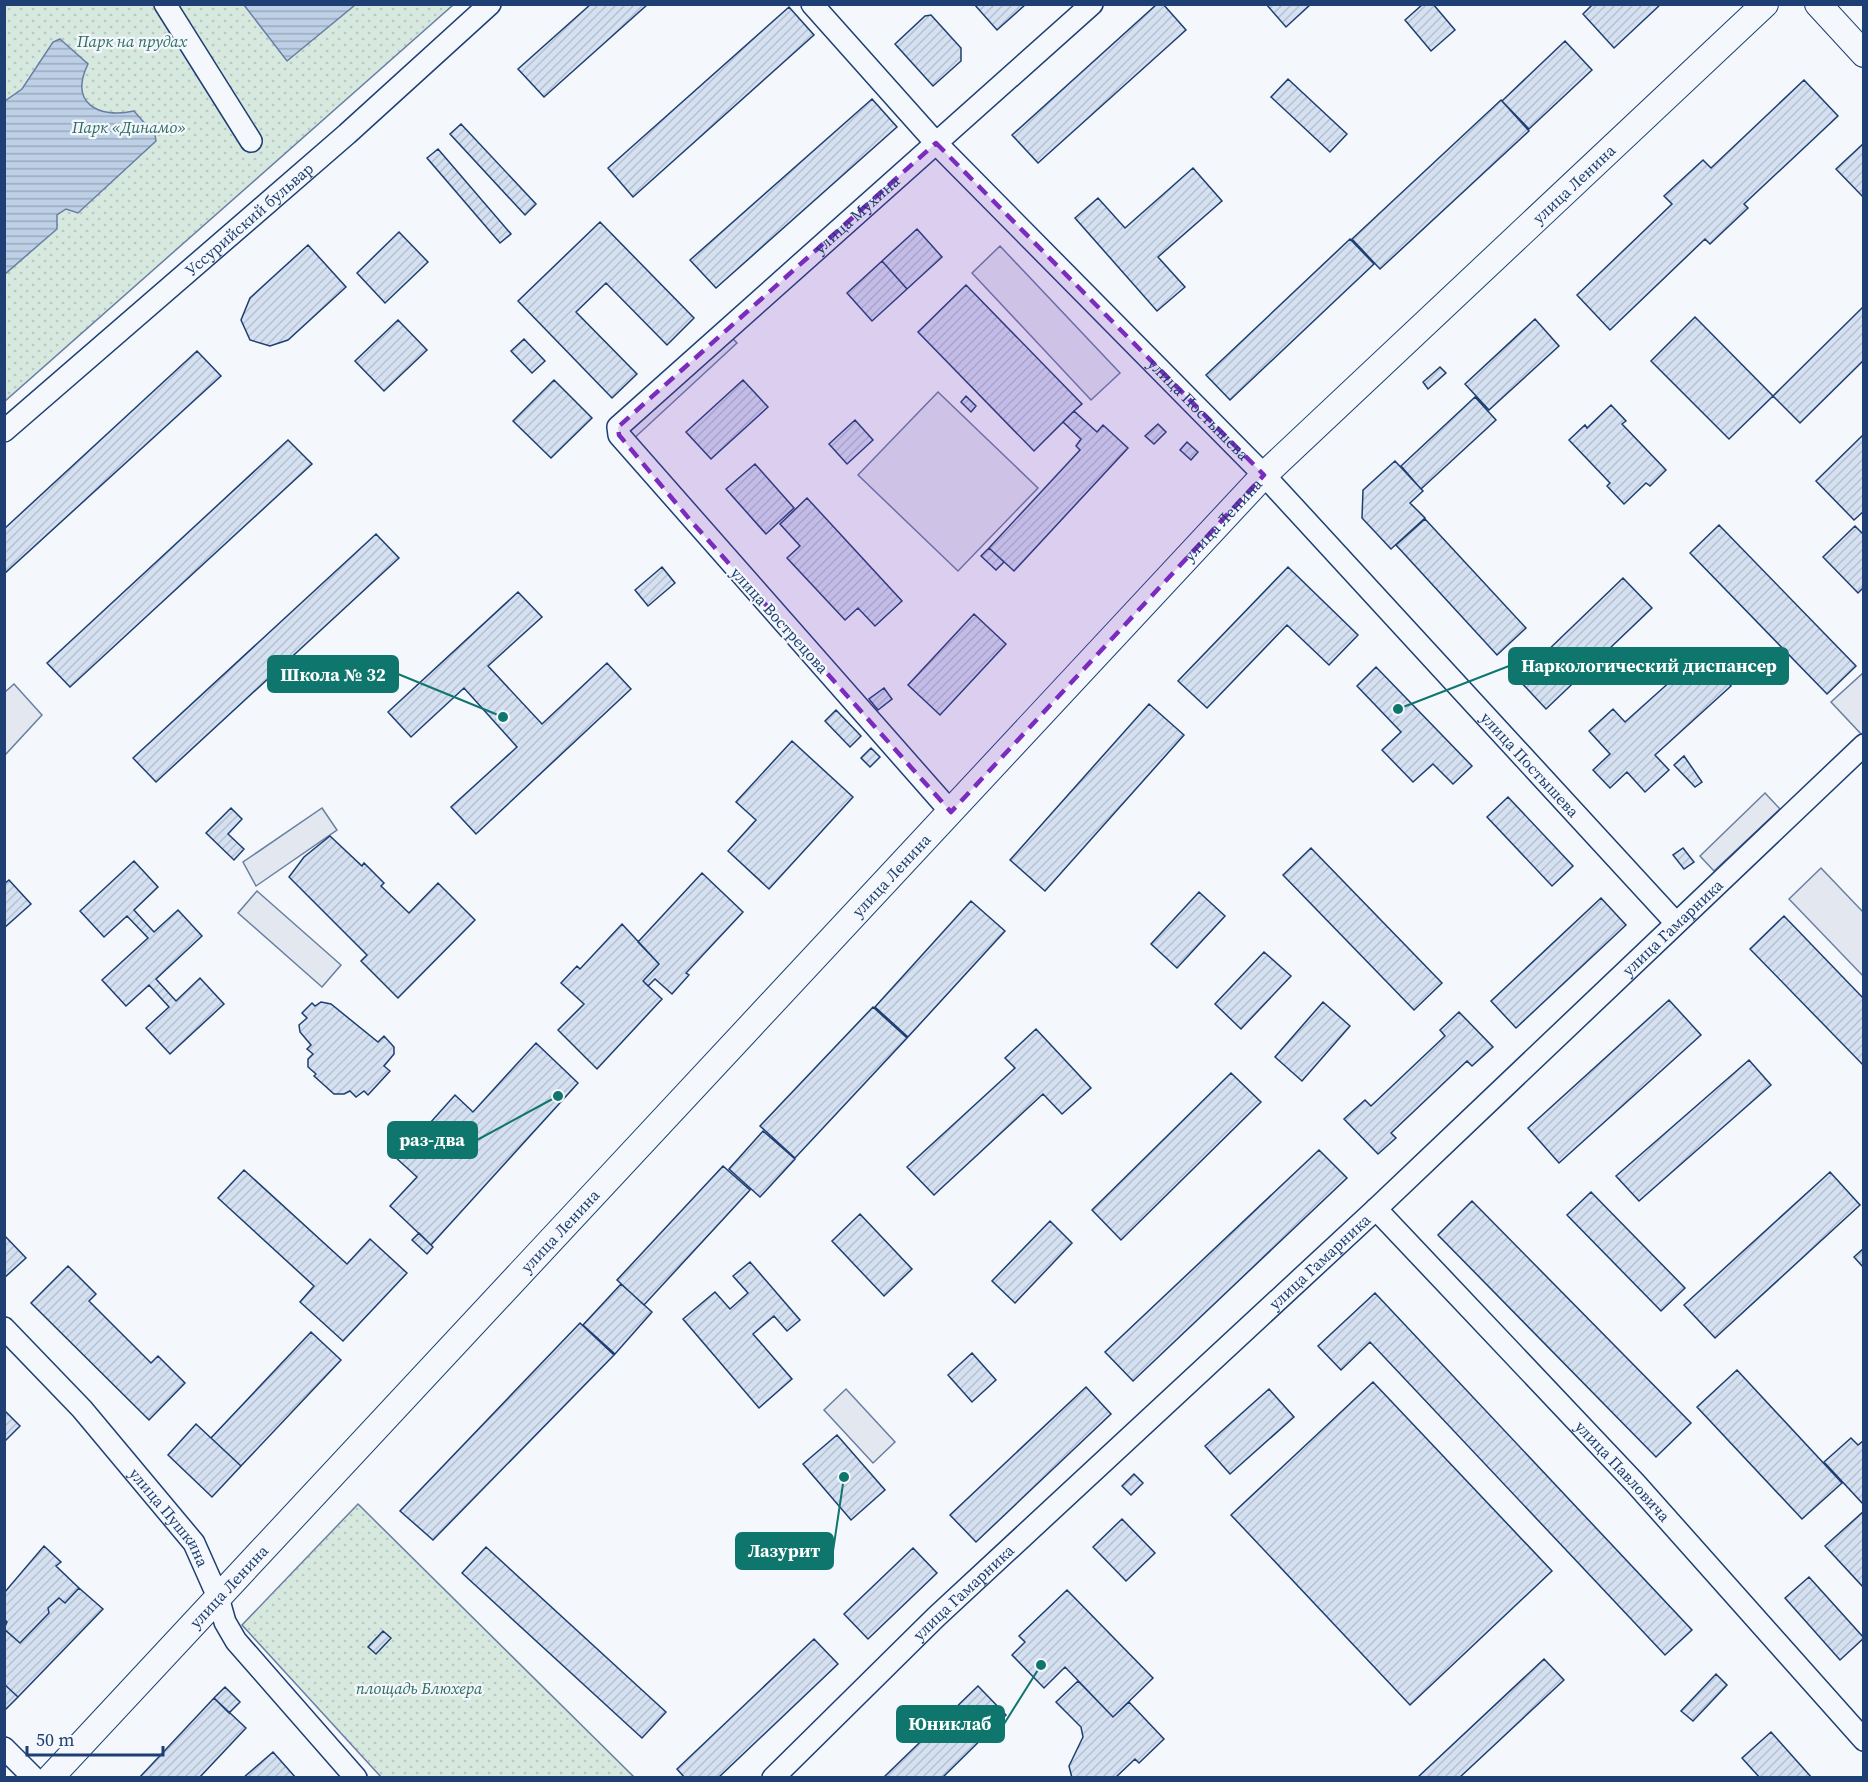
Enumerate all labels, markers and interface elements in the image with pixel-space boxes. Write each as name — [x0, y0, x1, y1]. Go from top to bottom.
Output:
park label: Парк на прудах — [76, 30, 188, 52]
park label: Парк «Динамо» — [71, 116, 186, 138]
street label: улица Ленина — [1527, 139, 1621, 228]
street label: Уссурийский бульвар — [180, 157, 318, 281]
street label: улица Мухина — [809, 169, 905, 258]
street label: улица Постышева — [1143, 353, 1255, 466]
street label: улица Ленина — [1178, 472, 1267, 566]
street label: улица Вострецова — [726, 562, 834, 679]
callout: Наркологический диспансер — [1509, 648, 1788, 684]
text: Наркологический диспансер — [1521, 653, 1777, 678]
callout: Школа № 32 — [268, 656, 398, 692]
text: Школа № 32 — [280, 662, 386, 687]
street label: улица Постышева — [1476, 707, 1585, 822]
street label: улица Ленина — [847, 828, 936, 922]
street label: улица Гамарника — [1617, 873, 1728, 981]
callout: раз-два — [388, 1122, 477, 1158]
text: раз-два — [399, 1127, 465, 1152]
street label: улица Ленина — [516, 1184, 605, 1277]
street label: улица Гамарника — [1264, 1208, 1376, 1314]
street label: улица Павловича — [1570, 1416, 1676, 1527]
street label: улица Пушкина — [125, 1463, 215, 1571]
callout: Лазурит — [736, 1533, 833, 1569]
text: Лазурит — [748, 1538, 820, 1563]
street label: улица Ленина — [184, 1539, 274, 1633]
street label: улица Гамарника — [908, 1539, 1019, 1645]
park label: площадь Блюхера — [356, 1677, 483, 1699]
callout: Юниклаб — [897, 1706, 1004, 1742]
text: Юниклаб — [909, 1711, 991, 1736]
scale bar — [27, 1719, 164, 1757]
text: 50 m — [36, 1727, 74, 1752]

